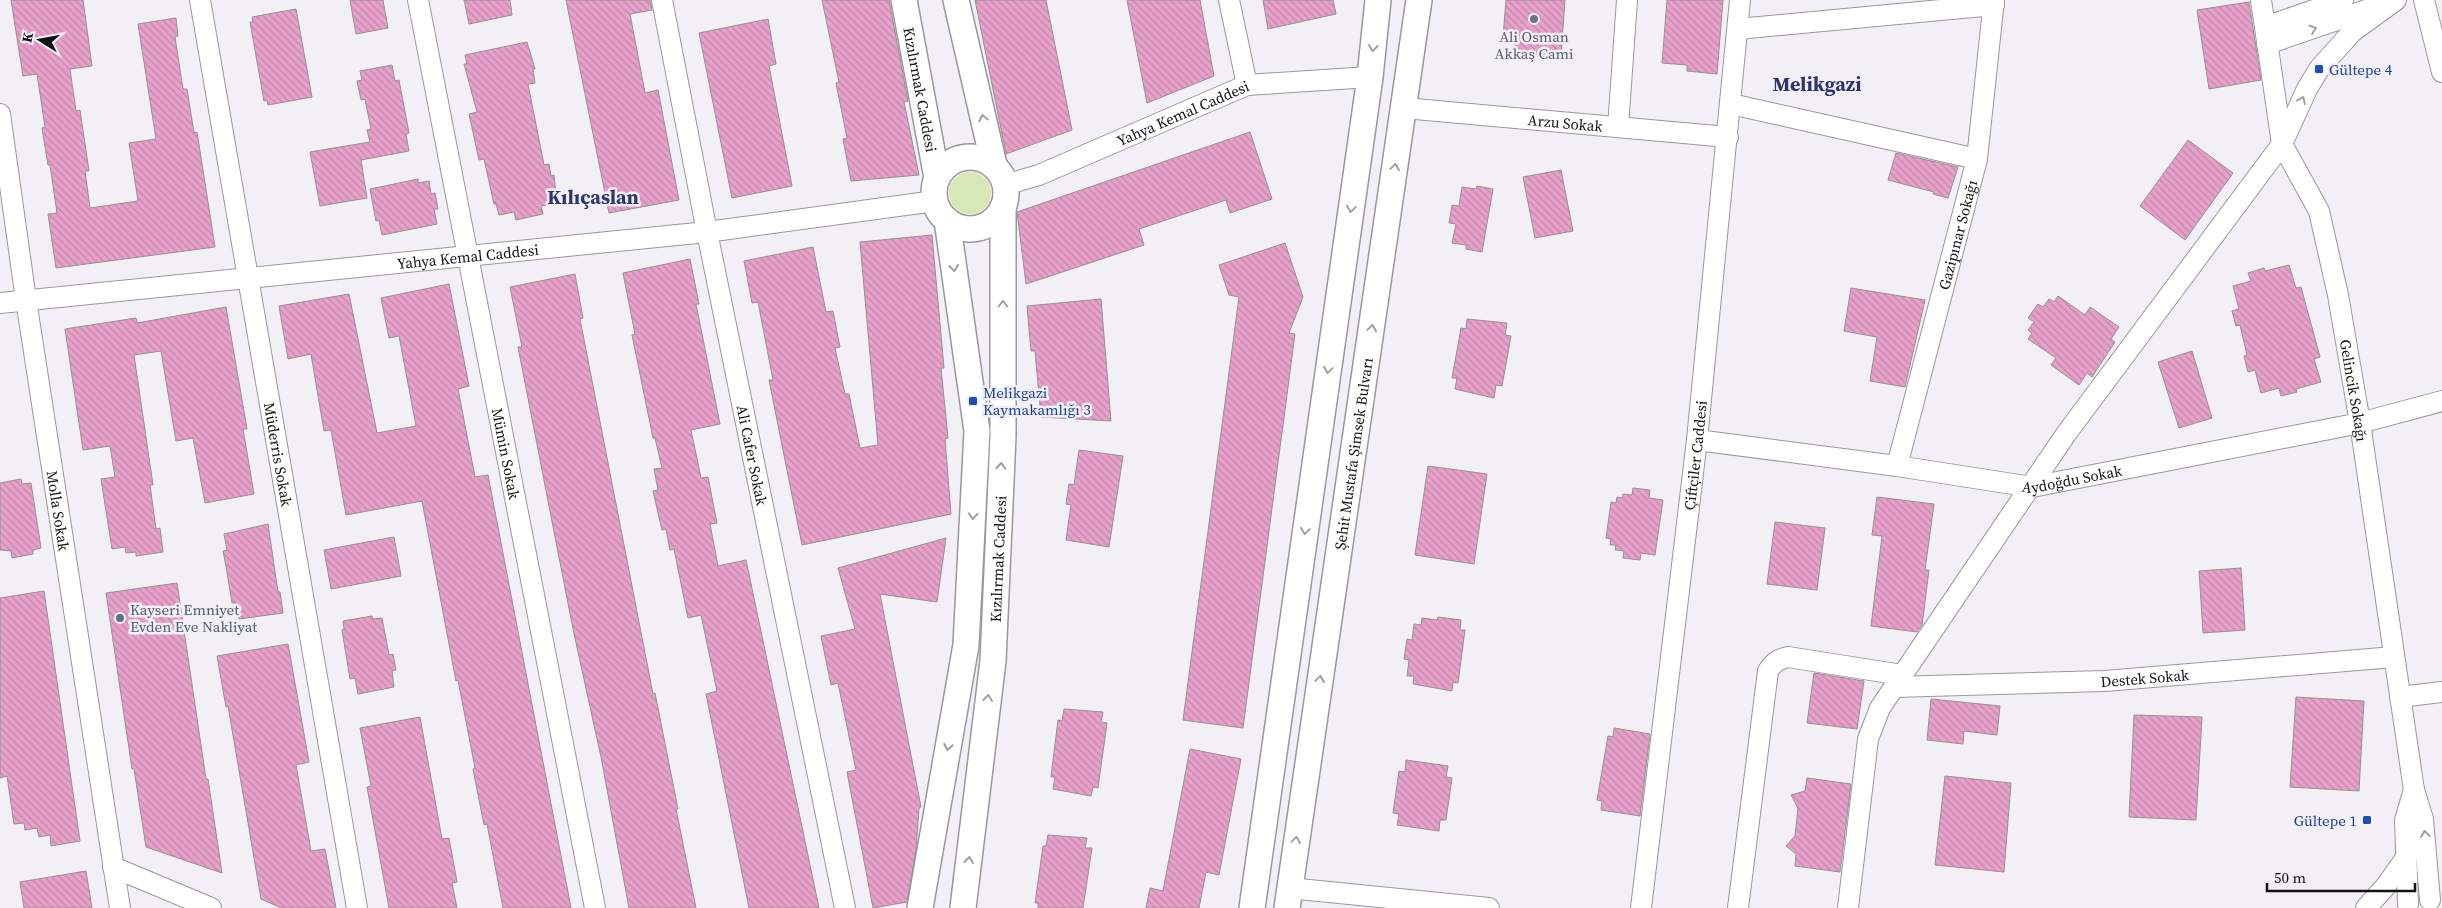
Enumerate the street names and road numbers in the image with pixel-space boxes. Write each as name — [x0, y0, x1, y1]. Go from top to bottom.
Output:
street label: Kızılırmak Caddesi — [899, 25, 942, 154]
street label: Yahya Kemal Caddesi — [1113, 75, 1252, 151]
street label: Arzu Sokak — [1527, 109, 1605, 136]
street label: Gazipınar Sokağı — [1933, 178, 1982, 292]
street label: Yahya Kemal Caddesi — [396, 238, 540, 274]
street label: Gelincik Sokağı — [2335, 338, 2373, 443]
street label: Şehit Mustafa Şimsek Bulvarı — [1329, 356, 1377, 551]
street label: Çiftçiler Caddesi — [1678, 399, 1711, 511]
street label: Müderris Sokak — [259, 401, 298, 509]
street label: Ali Cafer Sokak — [732, 403, 773, 508]
street label: Mümin Sokak — [487, 406, 526, 502]
street label: Aydoğdu Sokak — [2020, 459, 2125, 497]
street label: Molla Sokak — [42, 469, 75, 553]
street label: Kızılırmak Caddesi — [984, 495, 1011, 623]
street label: Destek Sokak — [2100, 663, 2191, 692]

